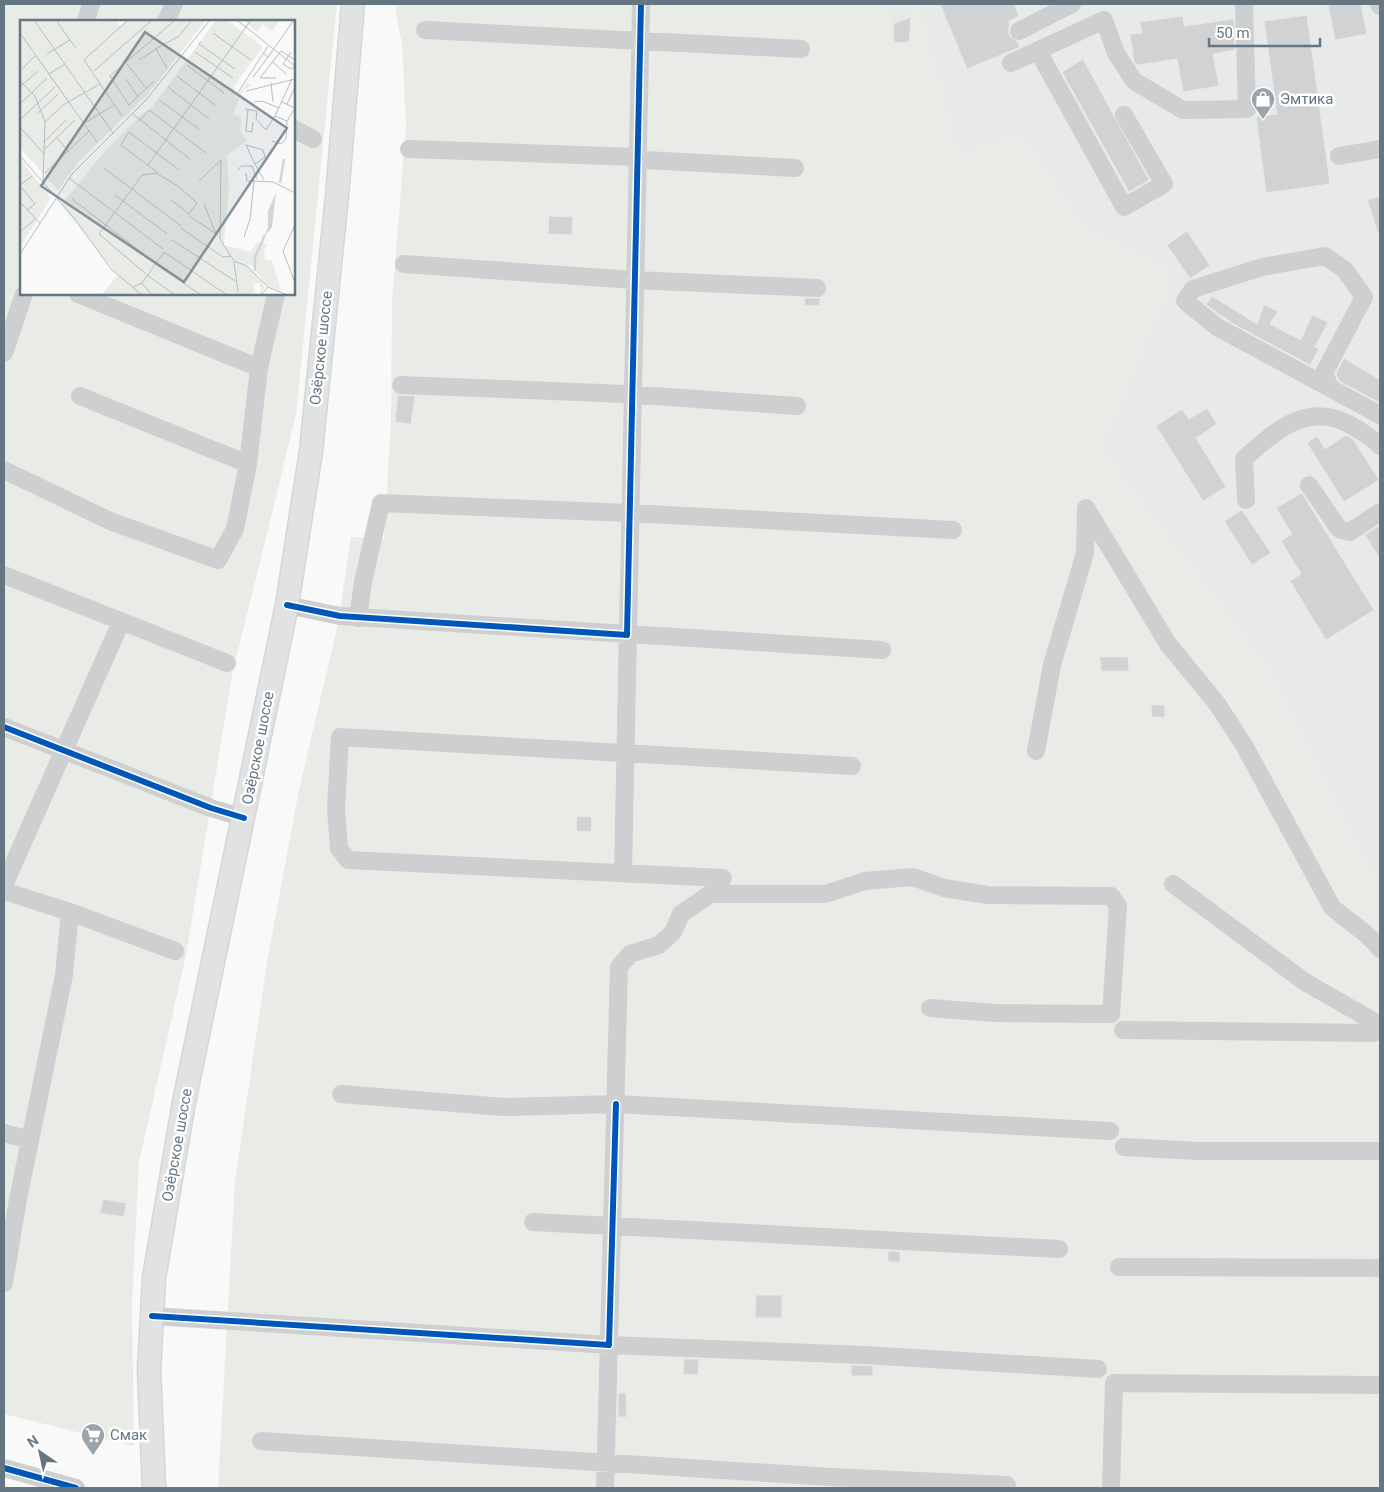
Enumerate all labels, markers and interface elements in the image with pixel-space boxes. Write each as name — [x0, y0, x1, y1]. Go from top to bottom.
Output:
scale bar — [1209, 15, 1320, 47]
inset map — [20, 20, 295, 295]
text: 50 m — [1216, 24, 1250, 42]
shop icon: Эмтика — [1250, 86, 1276, 120]
place label: Эмтика — [1280, 90, 1333, 108]
street label: Озёрское шоссе — [306, 290, 336, 406]
street label: Озёрское шоссе — [238, 690, 278, 806]
street label: Озёрское шоссе — [158, 1087, 196, 1203]
supermarket icon: Смак — [80, 1422, 106, 1456]
place label: Смак — [110, 1426, 147, 1444]
north arrow — [15, 1427, 65, 1477]
text: N — [24, 1432, 41, 1451]

